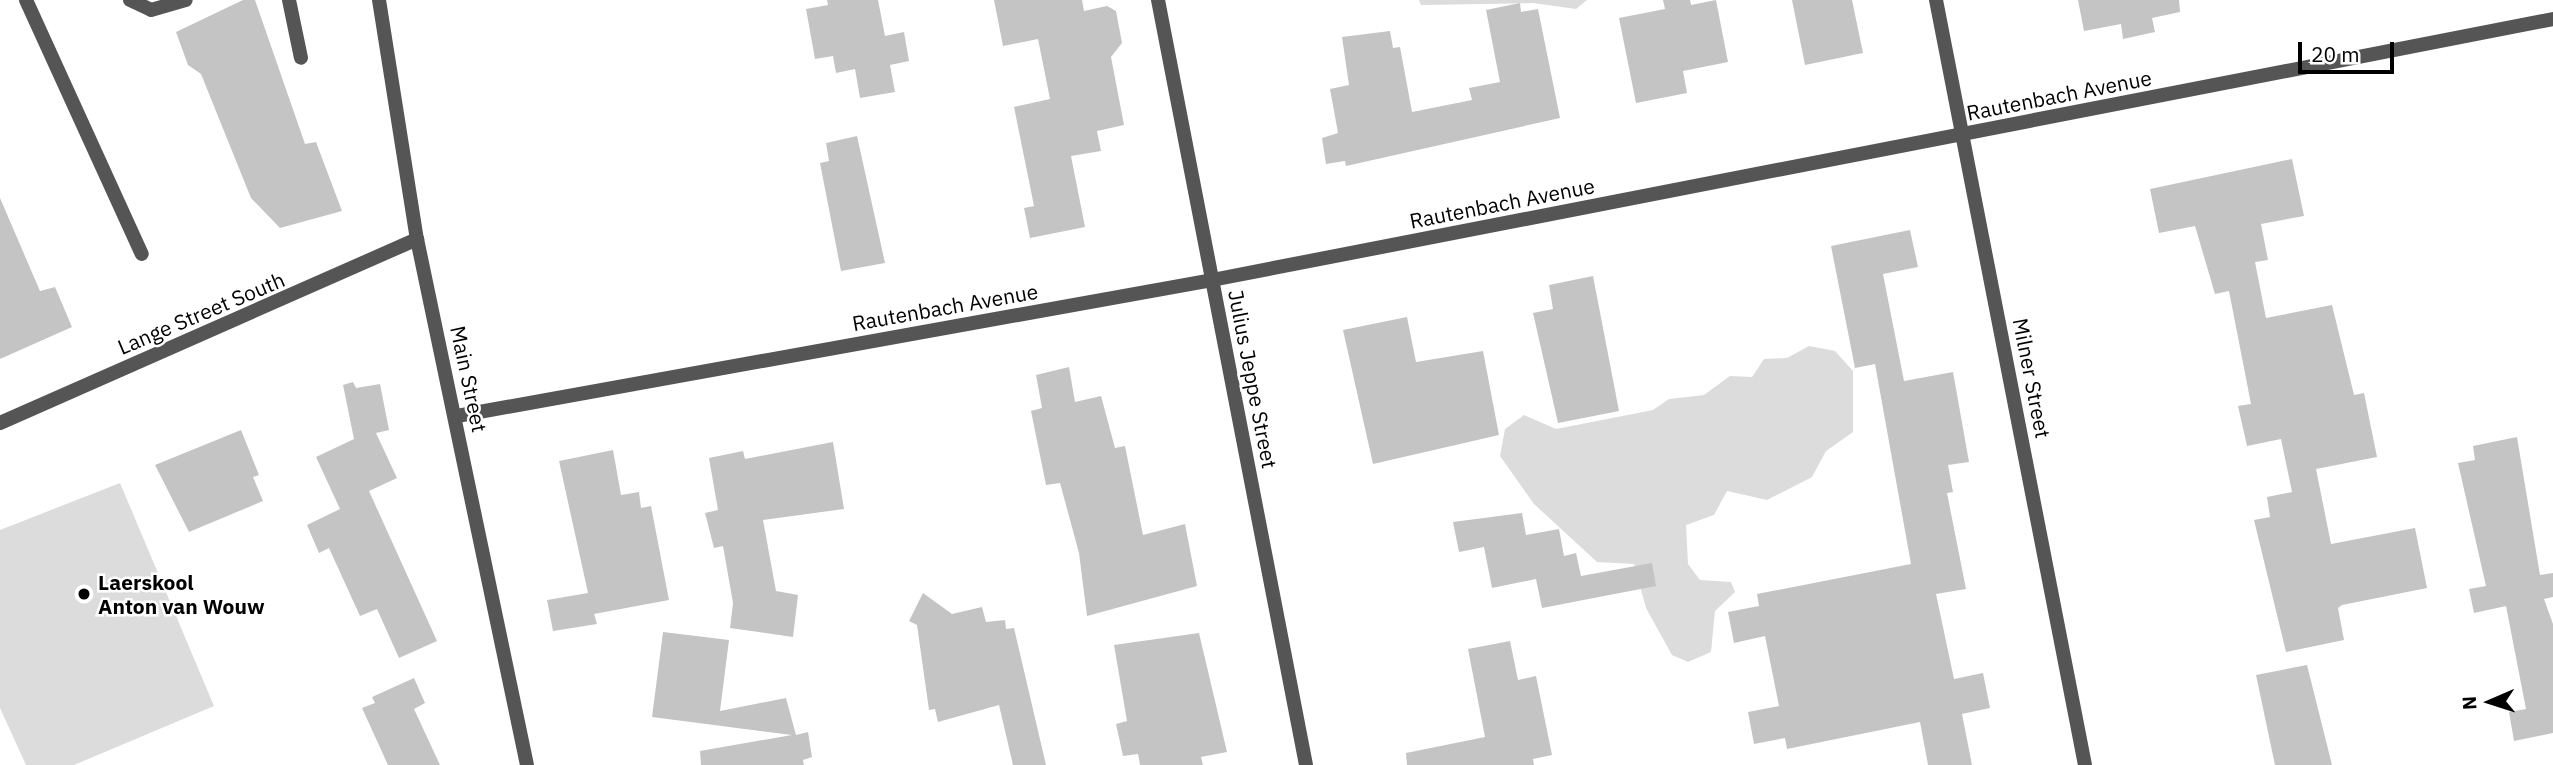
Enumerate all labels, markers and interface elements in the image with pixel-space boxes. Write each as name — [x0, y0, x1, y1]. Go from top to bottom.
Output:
scale bar — [2301, 28, 2397, 72]
text: 20 m — [2311, 40, 2360, 68]
street label: Rautenbach Avenue — [1964, 65, 2154, 125]
street label: Rautenbach Avenue — [1407, 173, 1597, 233]
street label: Lange Street South — [114, 266, 288, 360]
street label: Rautenbach Avenue — [850, 278, 1040, 336]
street label: Julius Jeppe Street — [1223, 288, 1283, 470]
street label: Milner Street — [2008, 316, 2056, 440]
street label: Main Street — [445, 324, 493, 434]
place label: Laerskool Anton van Wouw — [98, 569, 265, 619]
marker: Laerskool Anton van Wouw — [76, 586, 92, 602]
north arrow — [2455, 667, 2525, 737]
text: N — [2457, 696, 2481, 711]

